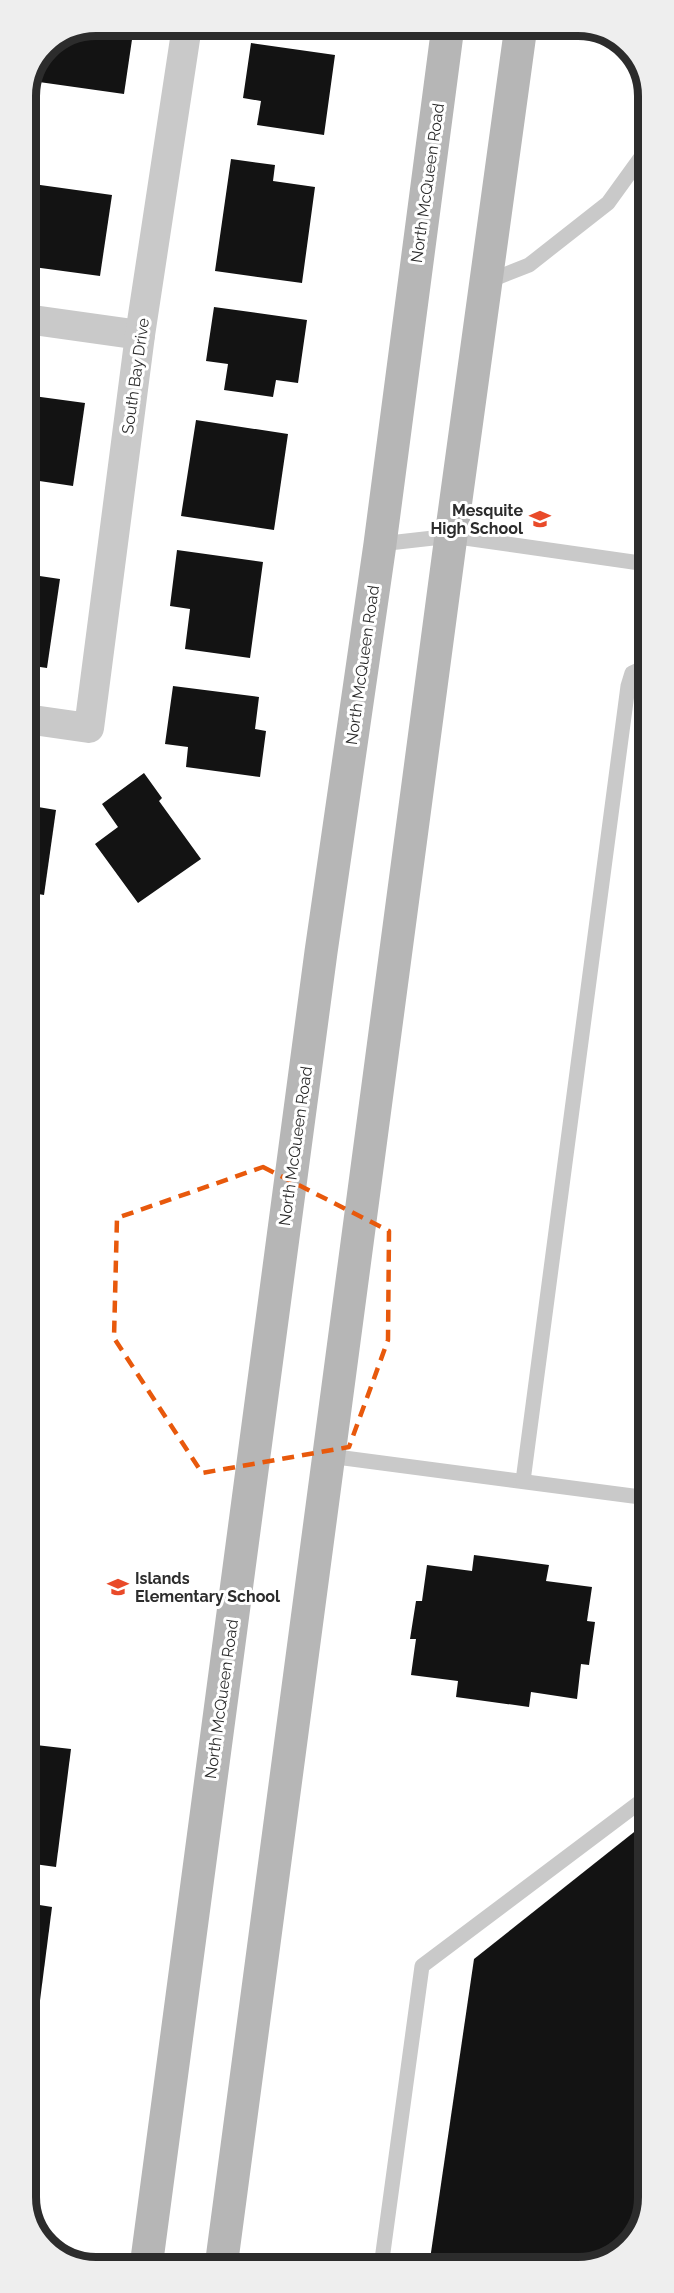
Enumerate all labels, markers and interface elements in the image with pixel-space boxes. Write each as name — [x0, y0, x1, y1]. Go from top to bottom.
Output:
street label: North McQueen Road — [407, 102, 448, 264]
street label: South Bay Drive — [118, 317, 153, 435]
place label: Mesquite High School — [430, 501, 524, 538]
school or university icon: Mesquite High School — [528, 507, 552, 531]
street label: North McQueen Road — [342, 584, 383, 746]
street label: North McQueen Road — [275, 1065, 316, 1227]
place label: Islands Elementary School — [135, 1569, 281, 1606]
school or university icon: Islands Elementary School — [106, 1575, 130, 1599]
street label: North McQueen Road — [201, 1618, 242, 1780]

